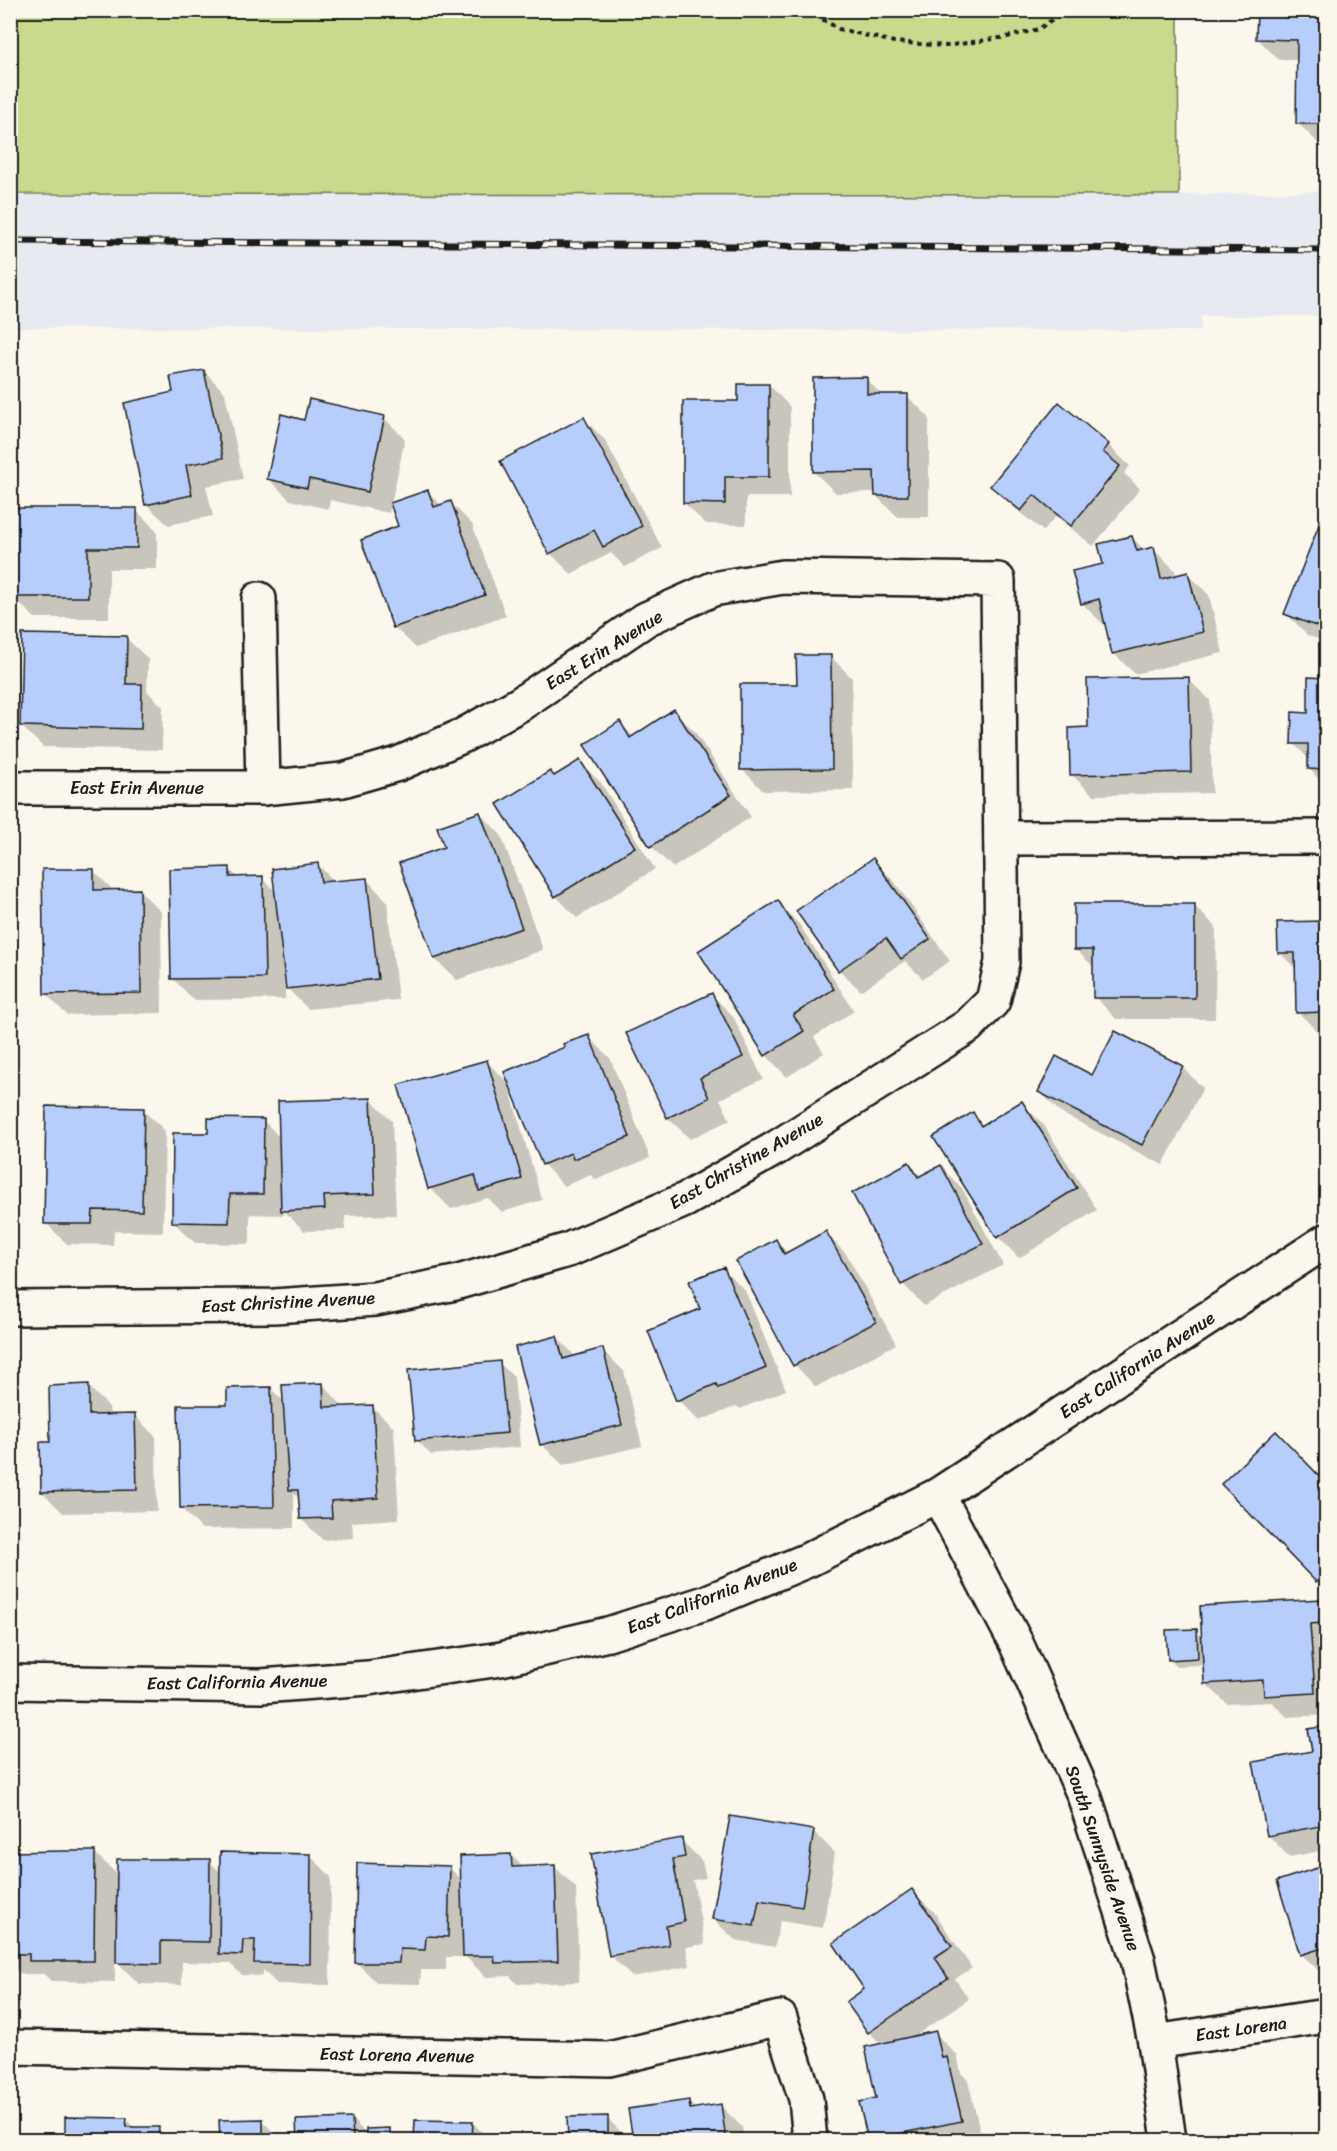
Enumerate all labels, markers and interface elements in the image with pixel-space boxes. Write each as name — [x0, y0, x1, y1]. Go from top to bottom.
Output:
street label: East Erin Avenue — [539, 601, 669, 699]
street label: East Erin Avenue — [70, 772, 204, 804]
street label: East Christine Avenue — [663, 1103, 830, 1218]
street label: East Christine Avenue — [200, 1281, 376, 1323]
street label: East California Avenue — [1053, 1302, 1222, 1428]
street label: East California Avenue — [622, 1549, 802, 1643]
street label: East California Avenue — [146, 1664, 328, 1700]
street label: South Sunnyside Avenue — [1056, 1761, 1150, 1955]
street label: East Lorena — [1193, 2007, 1289, 2051]
street label: East Lorena Avenue — [319, 2038, 475, 2072]

